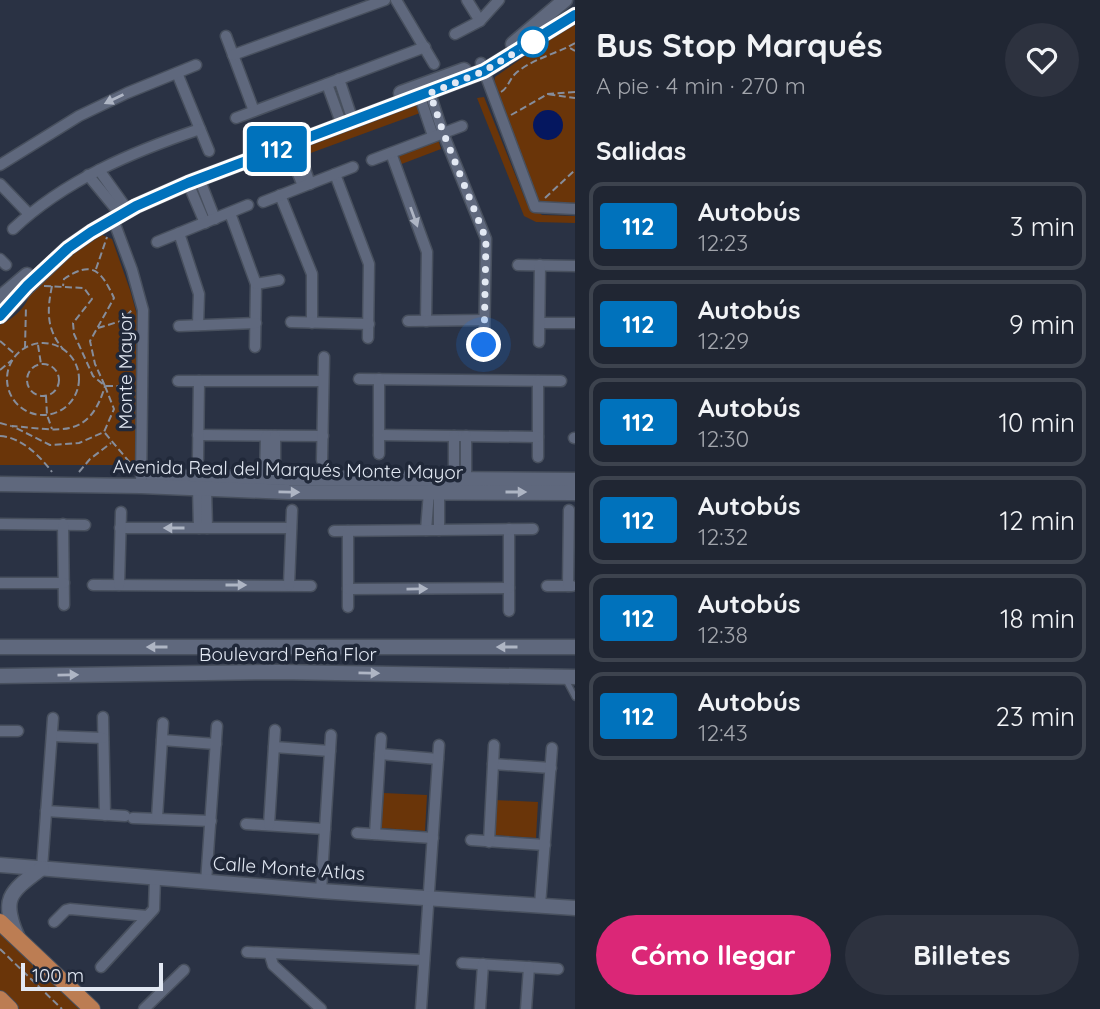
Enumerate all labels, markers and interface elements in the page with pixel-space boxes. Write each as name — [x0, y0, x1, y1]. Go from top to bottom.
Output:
button: heart — [1005, 23, 1079, 97]
text: Bus Stop Marqués — [596, 24, 883, 65]
unlabelled marker — [518, 27, 548, 57]
text: A pie · 4 min · 270 m — [596, 71, 806, 100]
one-way arrow — [104, 94, 124, 105]
line badge: 112 — [237, 126, 317, 172]
text: 112 — [261, 134, 293, 164]
text: Salidas — [596, 134, 686, 167]
text: Autobús — [698, 195, 800, 228]
one-way arrow — [409, 206, 420, 227]
text: 3 min — [1010, 210, 1075, 243]
text: 112 — [622, 211, 655, 241]
text: 12:23 — [698, 228, 748, 257]
text: Autobús — [698, 293, 800, 326]
text: 9 min — [1009, 308, 1075, 341]
text: 112 — [622, 309, 655, 339]
street label: Monte Mayor — [113, 312, 137, 430]
text: 12:29 — [698, 326, 749, 355]
your location — [466, 327, 501, 362]
text: Autobús — [698, 391, 800, 424]
text: 10 min — [999, 406, 1075, 439]
text: 112 — [622, 407, 655, 437]
text: 12:30 — [698, 424, 749, 453]
street label: Avenida Real del Marqués Monte Mayor — [113, 454, 464, 484]
one-way arrow — [278, 486, 300, 498]
one-way arrow — [505, 486, 527, 498]
text: Autobús — [698, 489, 800, 522]
text: 12 min — [1000, 504, 1075, 537]
text: 112 — [622, 505, 655, 535]
one-way arrow — [163, 522, 185, 534]
text: 12:32 — [698, 522, 748, 551]
one-way arrow — [226, 579, 248, 591]
one-way arrow — [406, 583, 428, 594]
text: Autobús — [698, 587, 800, 620]
text: 18 min — [1000, 602, 1075, 635]
text: 112 — [622, 603, 655, 633]
text: 12:38 — [698, 620, 748, 649]
one-way arrow — [146, 641, 168, 653]
one-way arrow — [496, 641, 518, 653]
street label: Boulevard Peña Flor — [199, 642, 378, 666]
one-way arrow — [358, 668, 380, 679]
one-way arrow — [57, 669, 79, 681]
text: Autobús — [698, 685, 800, 718]
text: 23 min — [996, 700, 1075, 733]
text: 112 — [622, 701, 655, 731]
text: 12:43 — [698, 718, 748, 747]
street label: Calle Monte Atlas — [212, 851, 366, 885]
button: Cómo llegar — [596, 915, 831, 995]
button: Billetes — [845, 915, 1079, 995]
scale bar — [21, 960, 163, 992]
text: 100 m — [32, 963, 84, 987]

